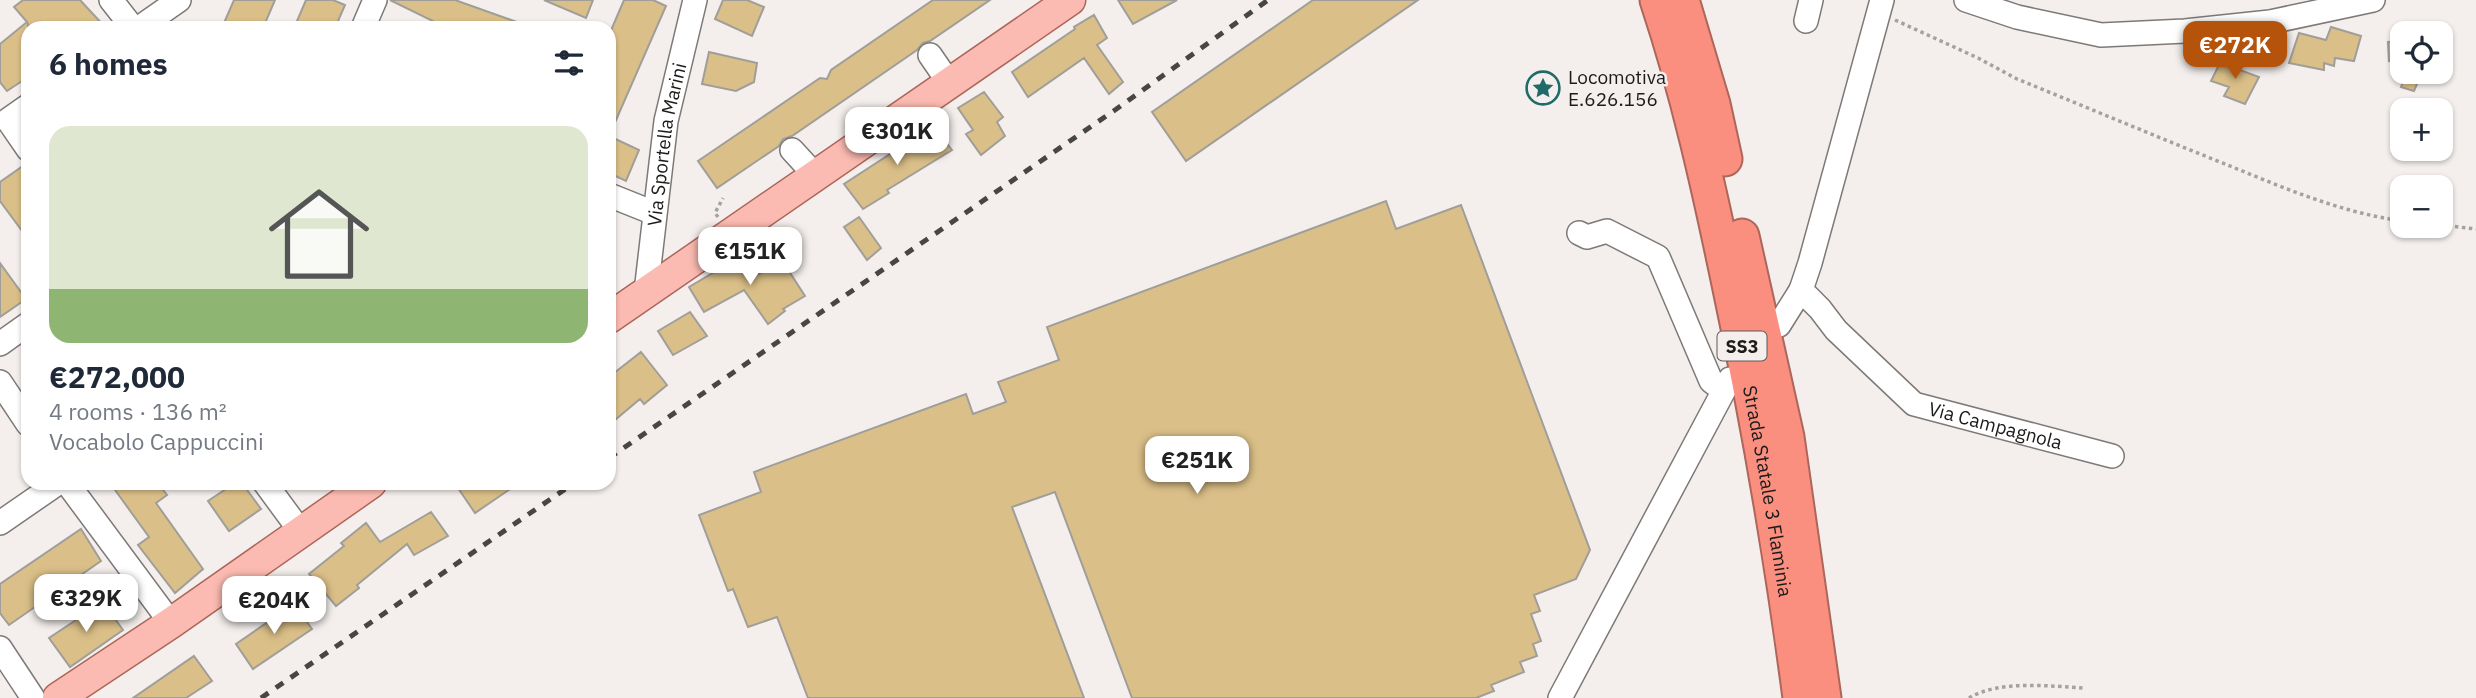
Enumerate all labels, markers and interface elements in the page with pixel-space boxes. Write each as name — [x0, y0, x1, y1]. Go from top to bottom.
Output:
map controls — [2390, 21, 2453, 238]
button: locate — [2390, 21, 2453, 84]
pin: €272K — [2186, 22, 2284, 81]
text: €272K — [2199, 29, 2271, 59]
text: 6 homes — [49, 44, 168, 83]
icon: filters — [550, 44, 588, 82]
street label: Via Sportella Marini — [642, 60, 692, 228]
place label: Locomotiva E.626.156 — [1568, 65, 1666, 111]
place icon: Locomotiva E.626.156 — [1524, 69, 1562, 107]
button: + — [2390, 98, 2453, 161]
pin: €301K — [848, 108, 946, 167]
text: €301K — [861, 115, 933, 145]
icon: home — [256, 171, 382, 297]
button: − — [2390, 175, 2453, 238]
pin: €151K — [701, 228, 799, 287]
text: €151K — [714, 235, 786, 265]
road number: SS3 — [1718, 332, 1766, 360]
text: €272,000 — [49, 357, 185, 396]
street label: Strada Statale 3 Flaminia — [1738, 383, 1798, 599]
text: 4 rooms · 136 m² — [49, 396, 227, 426]
street label: Via Campagnola — [1926, 396, 2065, 454]
text: Vocabolo Cappuccini — [49, 426, 264, 456]
pin: €251K — [1148, 436, 1246, 496]
text: €251K — [1161, 444, 1233, 474]
pin: €329K — [37, 574, 135, 634]
pin: €204K — [225, 576, 323, 636]
text: €329K — [50, 582, 122, 612]
text: €204K — [238, 584, 310, 614]

